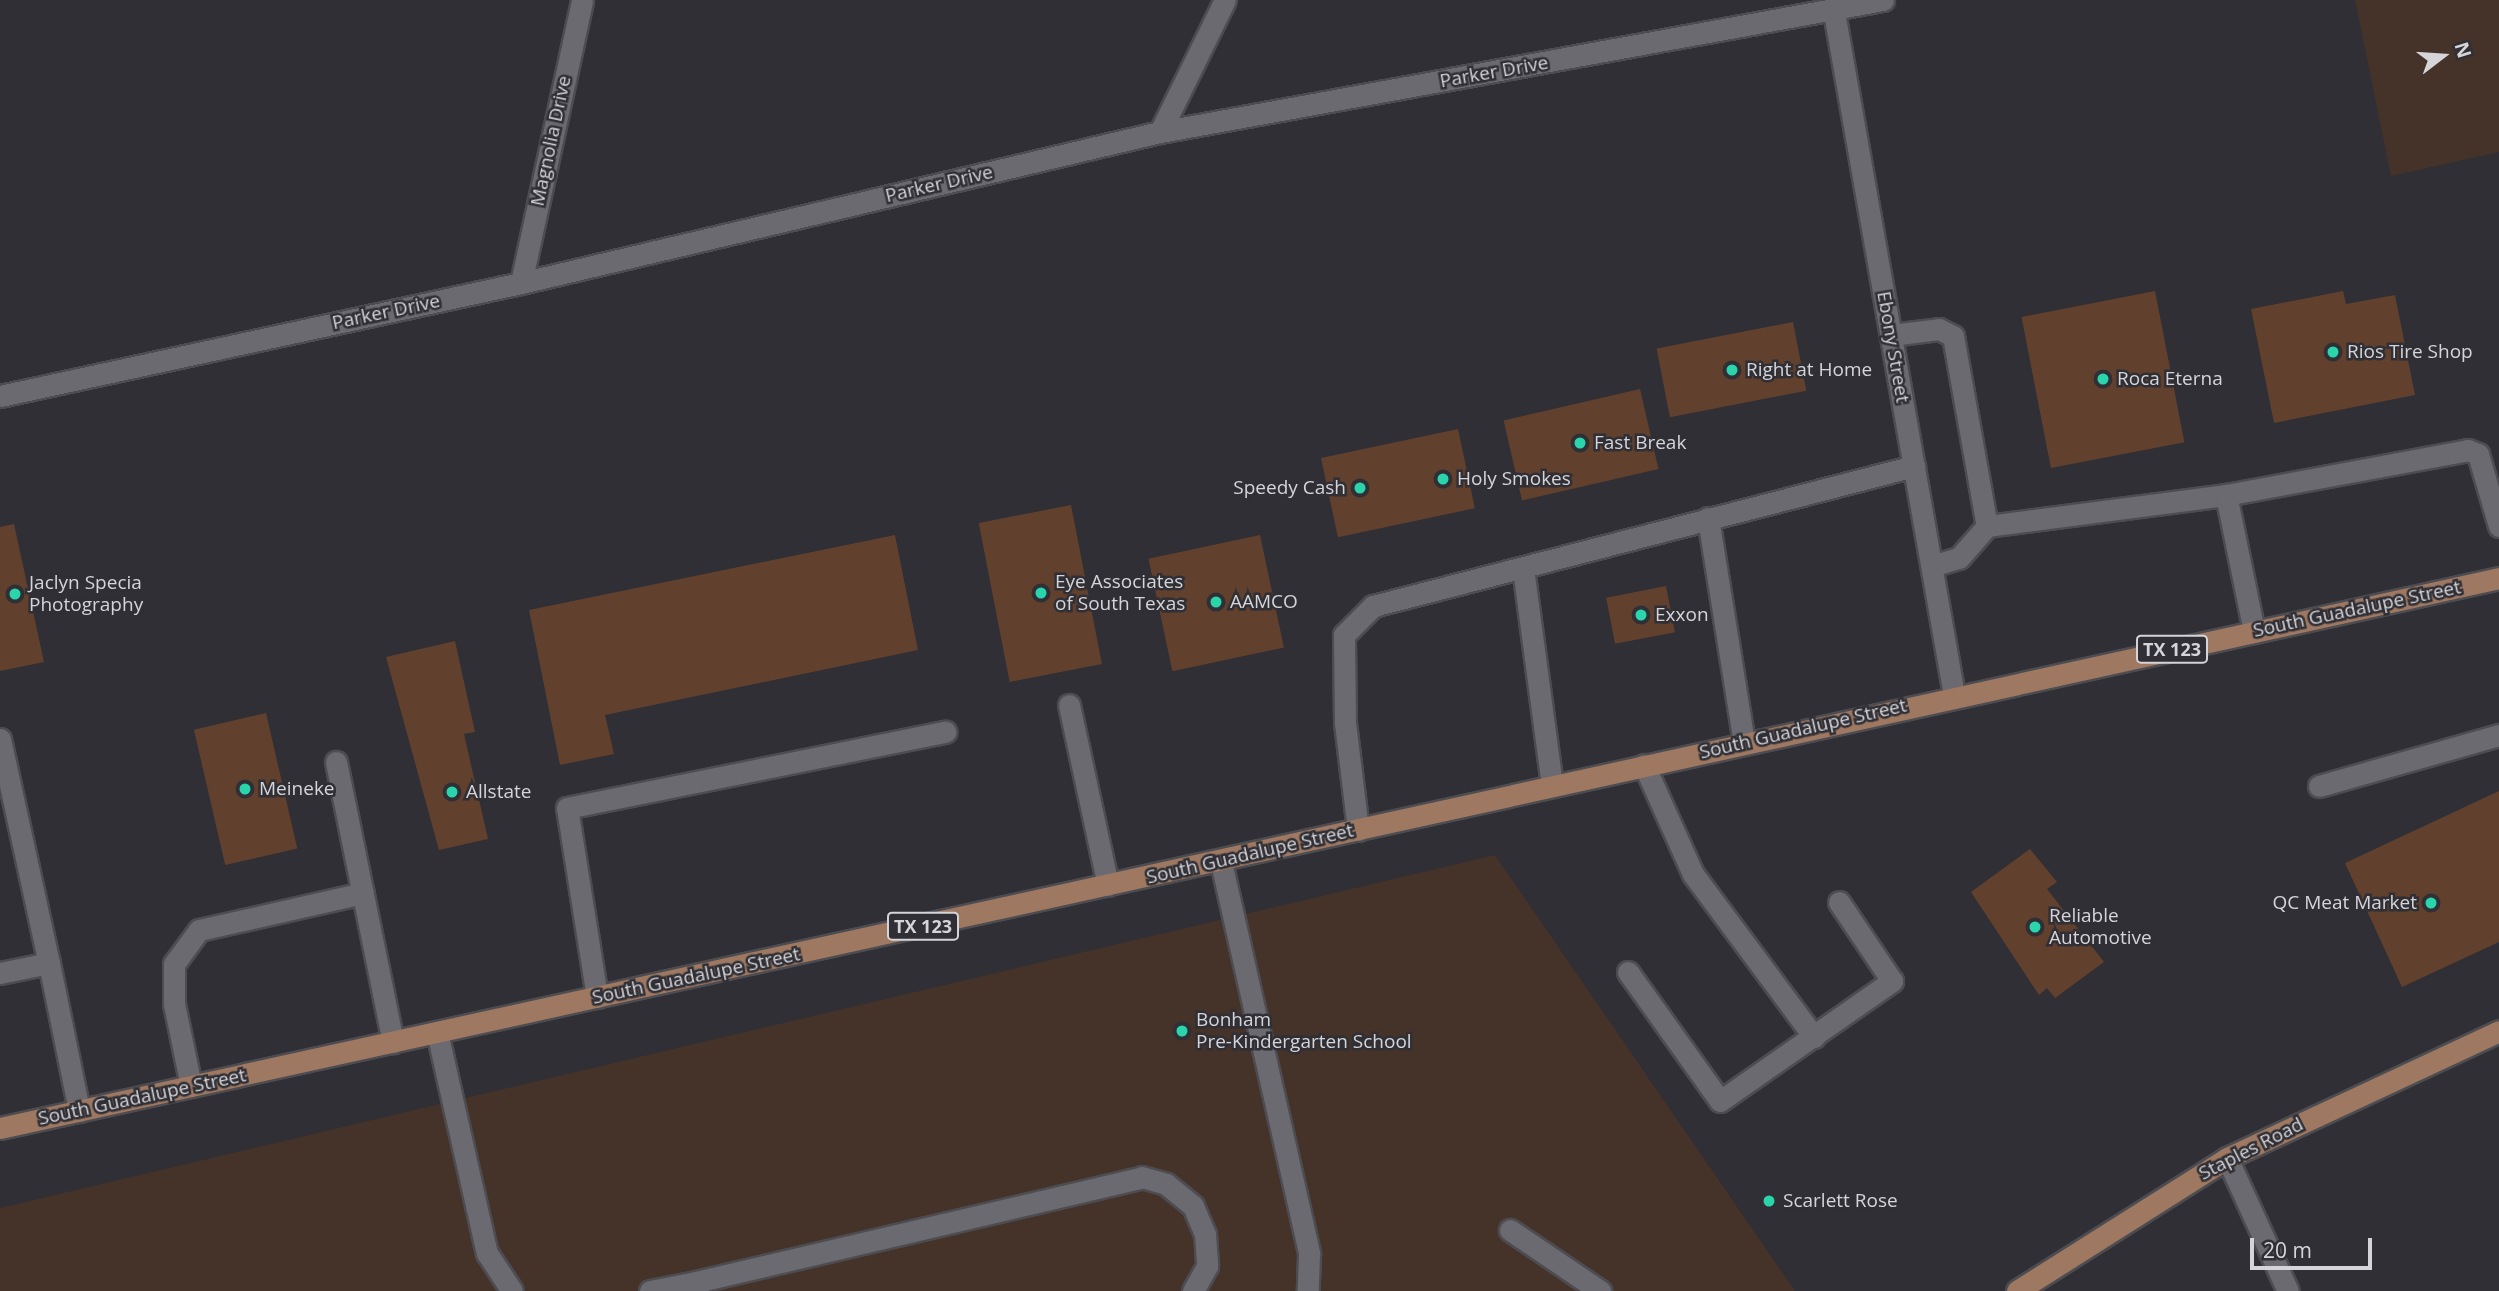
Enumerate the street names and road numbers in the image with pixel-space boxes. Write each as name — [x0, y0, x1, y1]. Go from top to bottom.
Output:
street label: Parker Drive — [1438, 51, 1550, 93]
street label: Magnolia Drive — [526, 74, 576, 208]
street label: Parker Drive — [883, 161, 995, 207]
street label: Parker Drive — [330, 289, 442, 335]
street label: Ebony Street — [1872, 289, 1914, 405]
street label: South Guadalupe Street — [2251, 576, 2463, 642]
road number: TX 123 — [2135, 634, 2209, 664]
street label: South Guadalupe Street — [1697, 694, 1909, 764]
street label: South Guadalupe Street — [1144, 819, 1356, 889]
road number: TX 123 — [886, 911, 960, 940]
street label: South Guadalupe Street — [590, 943, 802, 1009]
street label: South Guadalupe Street — [36, 1064, 248, 1130]
street label: Staples Road — [2195, 1113, 2307, 1185]

